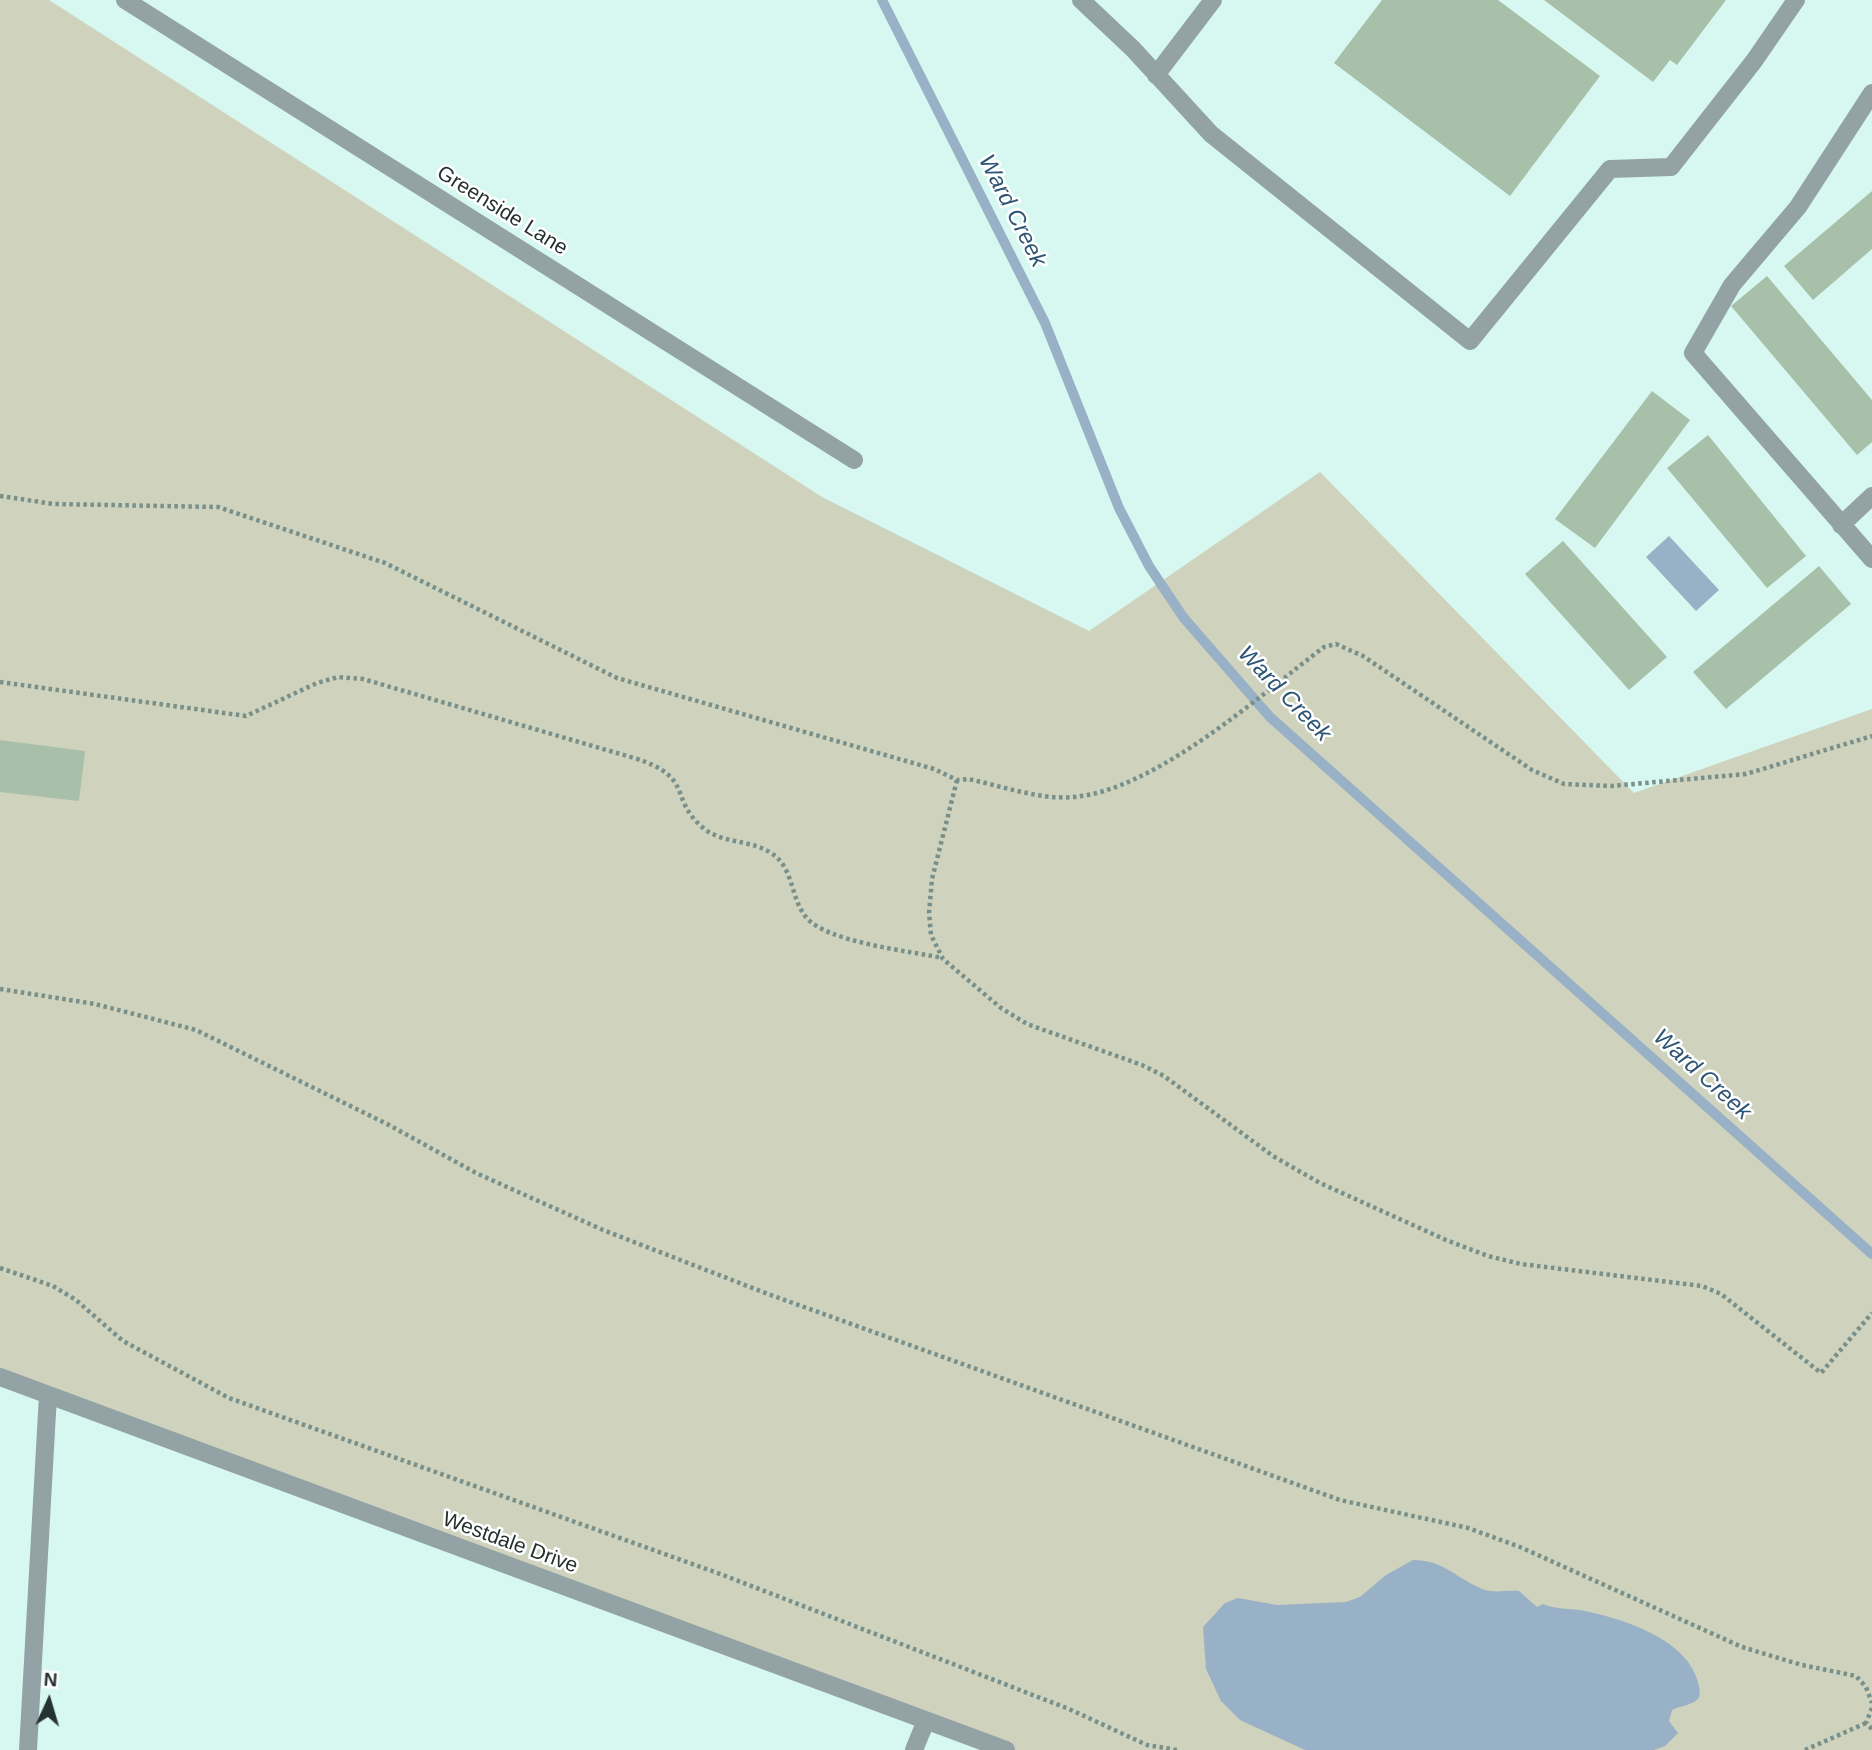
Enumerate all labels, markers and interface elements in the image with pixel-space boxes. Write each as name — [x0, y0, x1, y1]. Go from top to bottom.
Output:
water label: Ward Creek — [972, 150, 1052, 272]
street label: Greenside Lane — [432, 161, 572, 261]
water label: Ward Creek — [1232, 640, 1336, 748]
water label: Ward Creek — [1647, 1024, 1757, 1126]
street label: Westdale Drive — [439, 1507, 581, 1579]
north arrow — [14, 1666, 84, 1736]
text: N — [43, 1669, 58, 1691]

